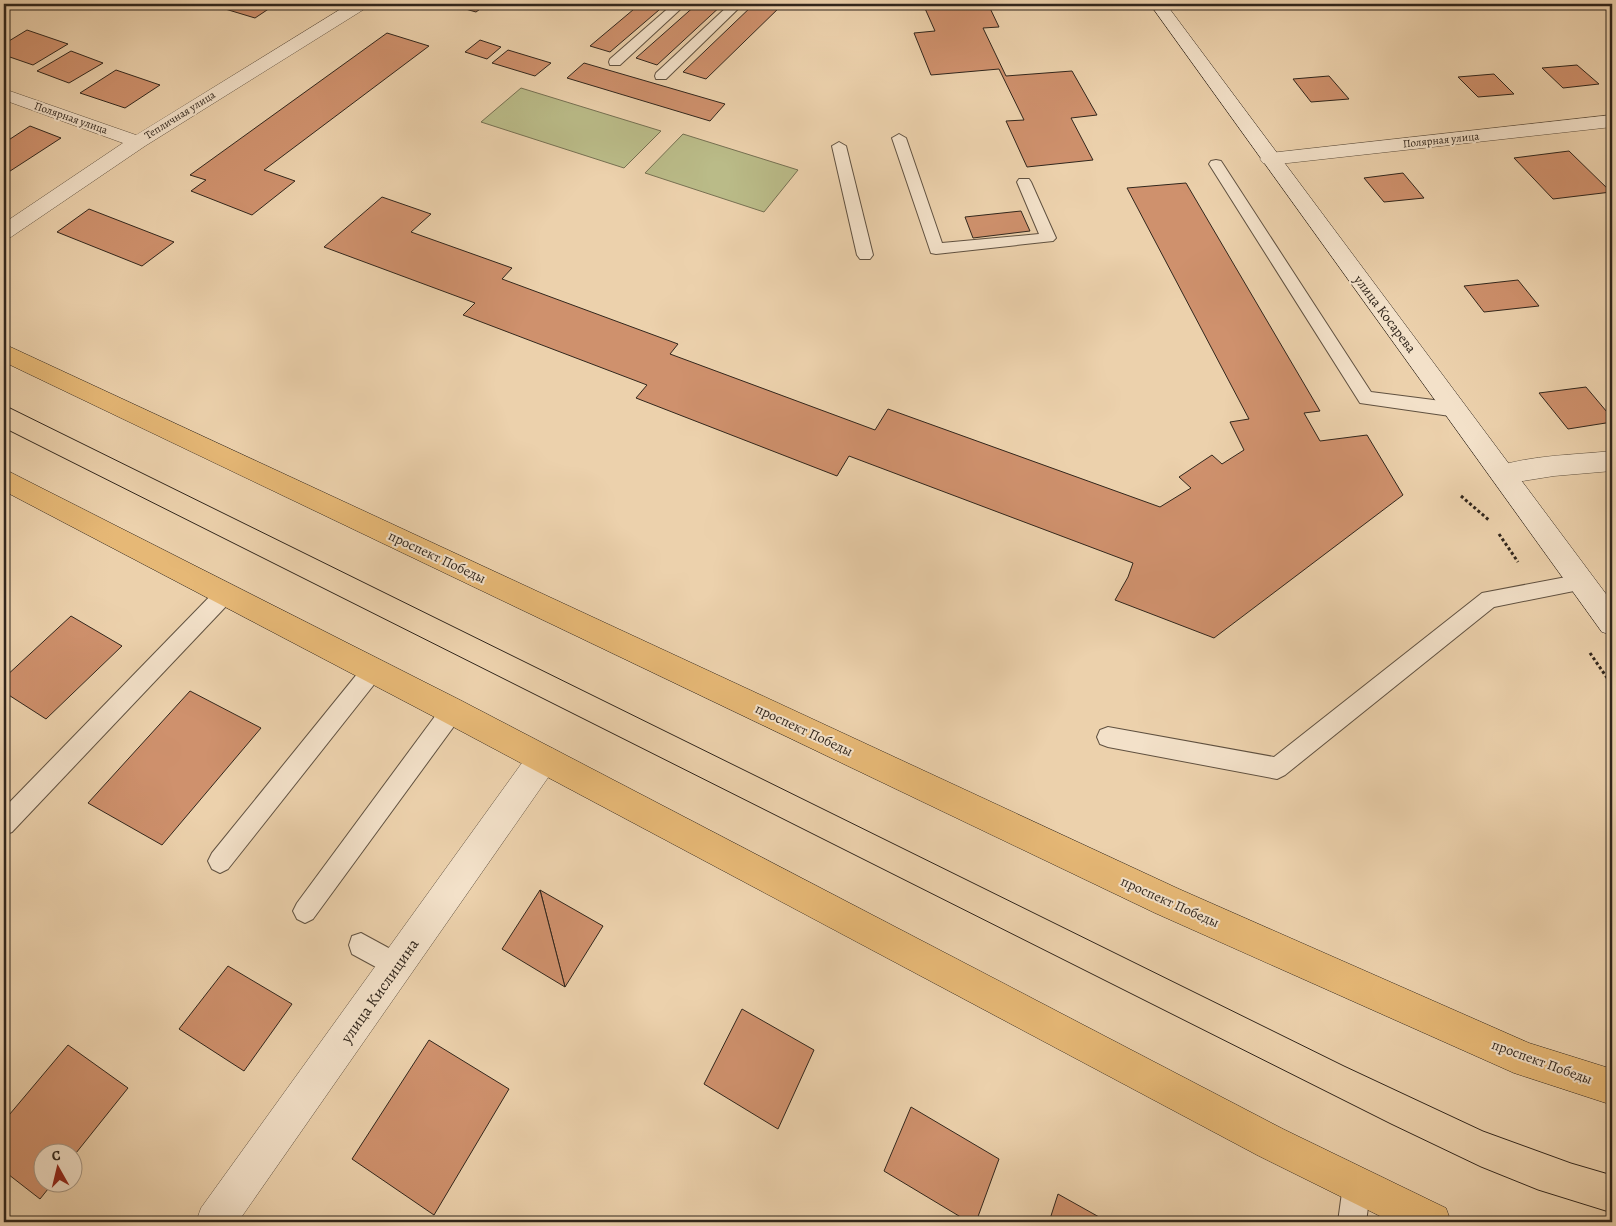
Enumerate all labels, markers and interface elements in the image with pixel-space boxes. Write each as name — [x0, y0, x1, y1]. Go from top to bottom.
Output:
street label: Тепличная улица — [142, 87, 219, 143]
street label: Полярная улица — [32, 98, 111, 138]
street label: Полярная улица — [1402, 128, 1481, 151]
street label: улица Косарева — [1349, 270, 1421, 357]
street label: проспект Победы — [385, 526, 489, 588]
street label: проспект Победы — [752, 699, 856, 761]
street label: проспект Победы — [1118, 872, 1222, 932]
street label: улица Кислицина — [335, 934, 425, 1048]
street label: проспект Победы — [1489, 1035, 1595, 1089]
north arrow — [32, 1144, 82, 1194]
text: С — [51, 1146, 62, 1166]

